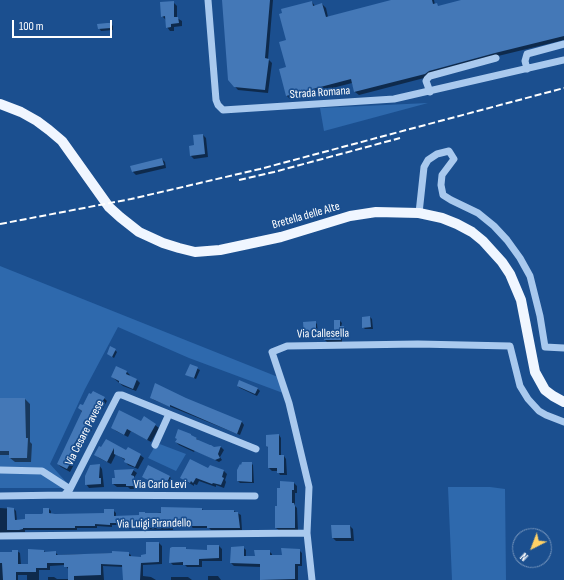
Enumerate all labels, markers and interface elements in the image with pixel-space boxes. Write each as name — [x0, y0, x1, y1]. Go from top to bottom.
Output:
scale bar — [14, 12, 114, 38]
text: 100 m — [19, 19, 44, 34]
street label: Strada Romana — [289, 84, 351, 102]
street label: Bretella delle Alte — [271, 199, 341, 233]
street label: Via Callesella — [297, 326, 349, 342]
street label: Via Cesare Pavese — [62, 398, 108, 468]
street label: Via Carlo Levi — [134, 478, 186, 492]
street label: Via Luigi Pirandello — [117, 516, 191, 532]
north arrow — [512, 528, 552, 568]
text: N — [518, 550, 531, 563]

